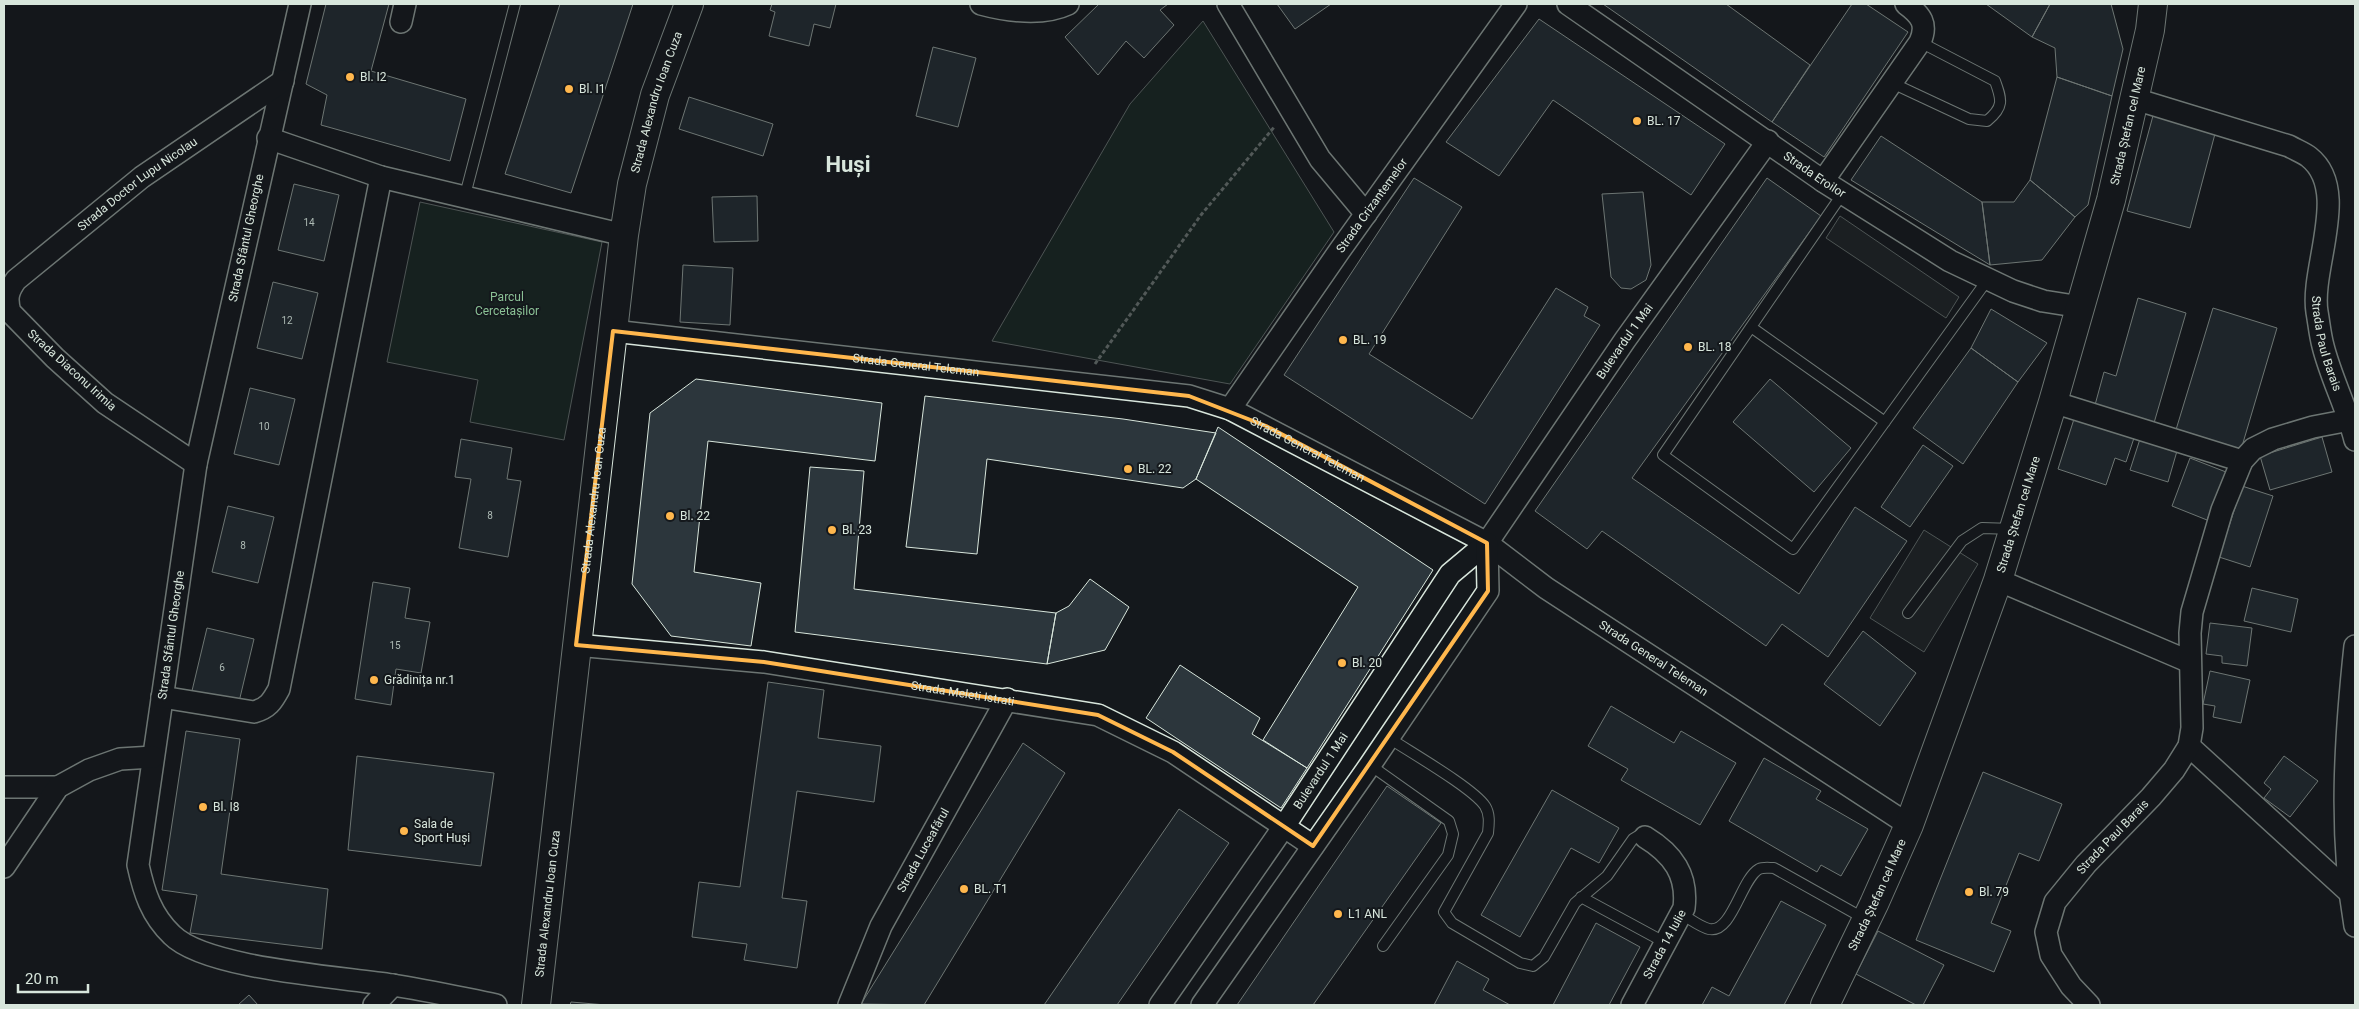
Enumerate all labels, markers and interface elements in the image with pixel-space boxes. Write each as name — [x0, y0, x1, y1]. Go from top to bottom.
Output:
street label: Strada Alexandru Ioan Cuza — [628, 30, 685, 175]
street label: Strada Ștefan cel Mare — [2108, 65, 2148, 186]
place label: Bl. I2 — [360, 70, 387, 84]
marker: Bl. I2 — [344, 71, 356, 83]
place label: Bl. I1 — [579, 82, 606, 96]
marker: Bl. I1 — [563, 83, 575, 95]
place label: BL. 17 — [1647, 114, 1681, 128]
marker: BL. 17 — [1631, 115, 1643, 127]
street label: Strada Doctor Lupu Nicolau — [75, 135, 200, 234]
street label: Strada Eroilor — [1781, 149, 1848, 201]
district label: Huși — [826, 152, 870, 178]
street label: Strada Crizantemelor — [1333, 156, 1410, 255]
street label: Strada Sfântul Gheorghe — [226, 173, 266, 303]
house number: 14 — [303, 217, 315, 228]
park label: Parcul Cercetașilor — [475, 290, 539, 319]
street label: Strada Paul Barais — [2309, 296, 2345, 393]
street label: Bulevardul 1 Mai — [1594, 301, 1656, 382]
house number: 12 — [281, 315, 293, 326]
street label: Strada Diaconu Irimia — [25, 326, 119, 414]
place label: BL. 19 — [1353, 333, 1387, 347]
marker: BL. 19 — [1337, 334, 1349, 346]
place label: BL. 18 — [1698, 340, 1732, 354]
marker: BL. 18 — [1682, 341, 1694, 353]
street label: Strada General Teleman — [852, 351, 980, 379]
street label: Strada General Teleman — [1248, 414, 1367, 485]
house number: 10 — [258, 421, 270, 432]
street label: Strada Alexandru Ioan Cuza — [578, 426, 609, 574]
street label: Strada Ștefan cel Mare — [1994, 454, 2043, 574]
place label: BL. 22 — [1138, 462, 1172, 476]
marker: BL. 22 — [1122, 463, 1134, 475]
place label: Bl. 22 — [680, 509, 710, 523]
house number: 8 — [487, 510, 493, 521]
marker: Bl. 22 — [664, 510, 676, 522]
place label: Bl. 23 — [842, 523, 872, 537]
marker: Bl. 23 — [826, 524, 838, 536]
house number: 8 — [240, 540, 246, 551]
street label: Strada Sfântul Gheorghe — [155, 570, 187, 700]
street label: Strada General Teleman — [1596, 617, 1711, 699]
house number: 15 — [389, 640, 401, 651]
place label: Bl. 20 — [1352, 656, 1382, 670]
marker: Bl. 20 — [1336, 657, 1348, 669]
house number: 6 — [219, 662, 225, 673]
place label: Grădinița nr.1 — [384, 673, 455, 688]
marker: Grădinița nr.1 — [368, 674, 380, 686]
street label: Strada Meleti Istrati — [910, 678, 1015, 709]
street label: Bulevardul 1 Mai — [1290, 730, 1351, 812]
street label: Strada Paul Barais — [2074, 797, 2152, 877]
place label: Bl. I8 — [213, 800, 240, 814]
marker: Bl. I8 — [197, 801, 209, 813]
street label: Strada Luceafărul — [894, 806, 952, 895]
place label: Sala de Sport Huși — [414, 817, 470, 846]
marker: Sala de Sport Huși — [398, 825, 410, 837]
street label: Strada Alexandru Ioan Cuza — [532, 830, 563, 978]
street label: Strada Ștefan cel Mare — [1845, 837, 1909, 953]
place label: BL. T1 — [974, 882, 1008, 896]
marker: BL. T1 — [958, 883, 970, 895]
place label: Bl. 79 — [1979, 885, 2009, 899]
marker: Bl. 79 — [1963, 886, 1975, 898]
place label: L1 ANL — [1348, 907, 1388, 921]
street label: Strada 14 Iulie — [1640, 907, 1689, 981]
marker: L1 ANL — [1332, 908, 1344, 920]
scale bar — [18, 962, 88, 994]
text: 20 m — [25, 970, 59, 988]

